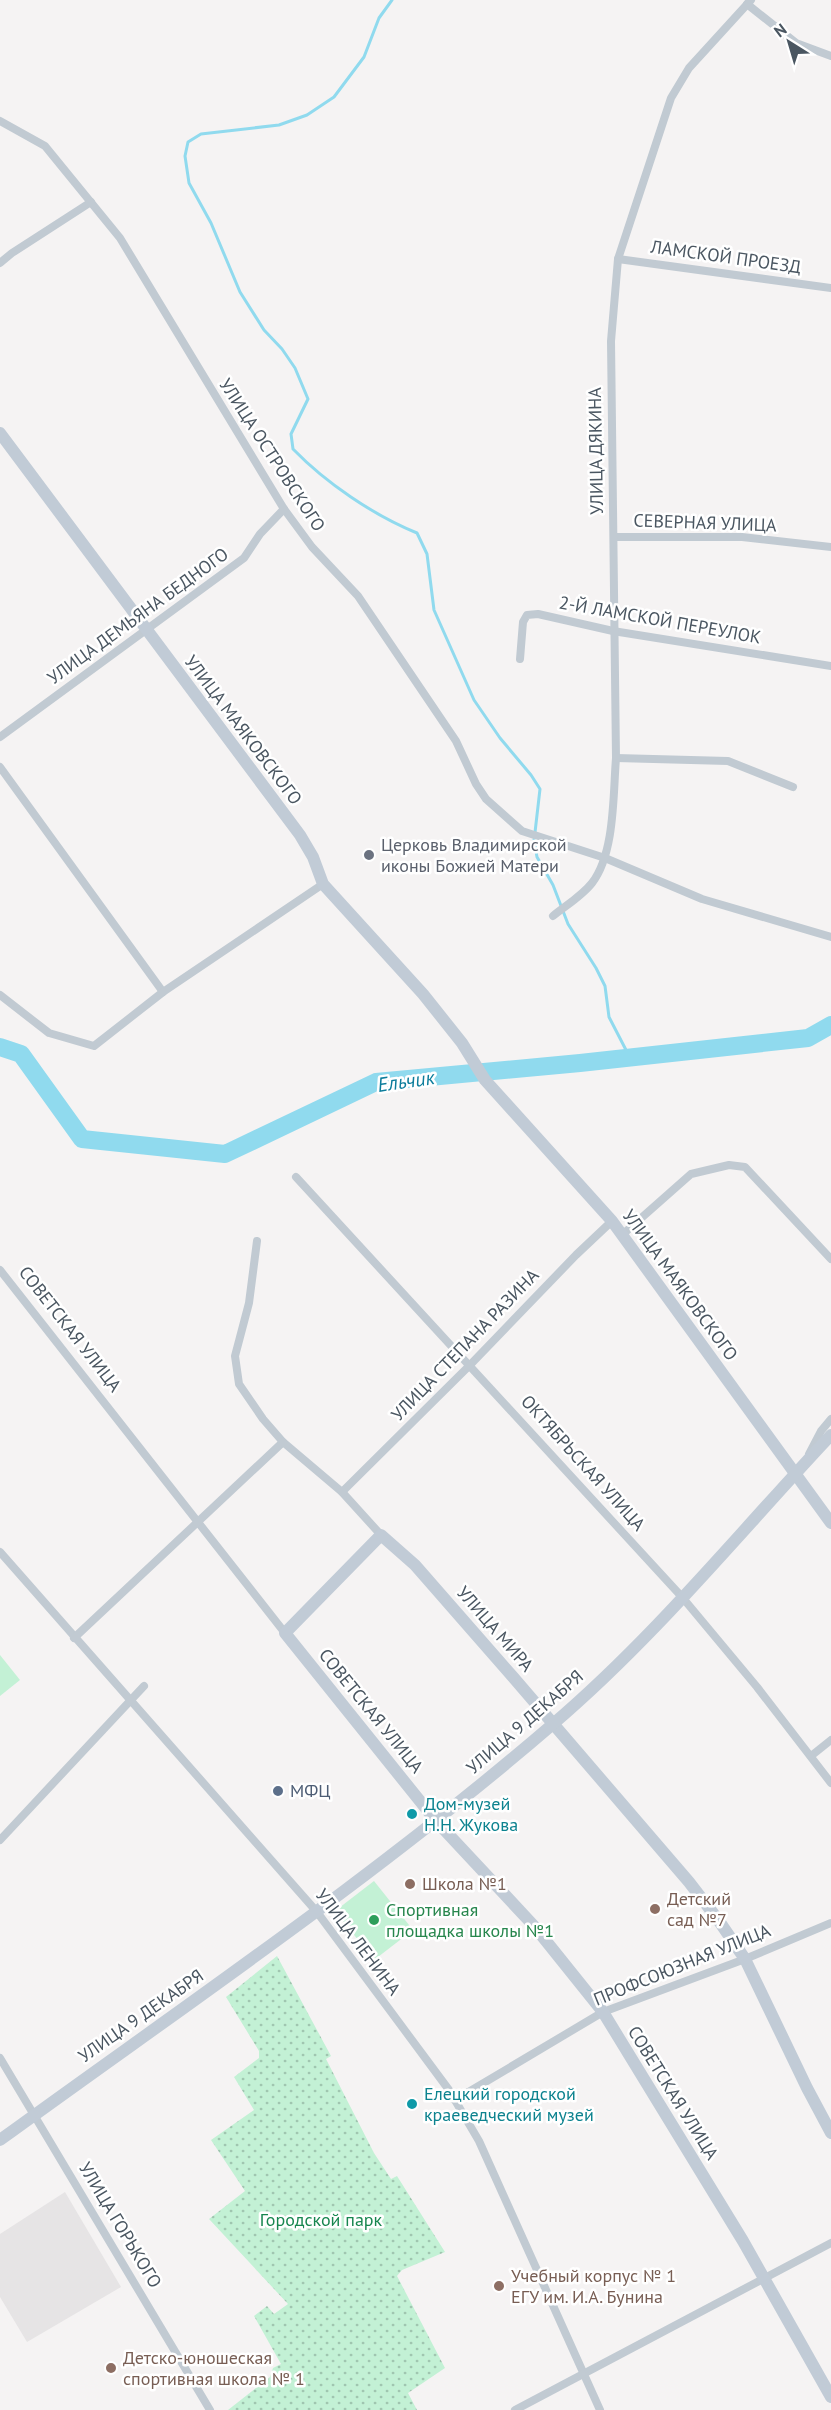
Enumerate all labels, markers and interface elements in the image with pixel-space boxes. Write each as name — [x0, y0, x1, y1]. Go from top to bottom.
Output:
north arrow — [759, 12, 819, 72]
text: N — [770, 19, 790, 41]
street label: ЛАМСКОЙ ПРОЕЗД — [648, 234, 803, 278]
street label: УЛИЦА ОСТРОВСКОГО — [214, 374, 331, 536]
street label: УЛИЦА ДЯКИНА — [583, 387, 608, 515]
street label: СЕВЕРНАЯ УЛИЦА — [633, 509, 777, 537]
street label: УЛИЦА ДЕМЬЯНА БЕДНОГО — [43, 542, 233, 689]
street label: 2-Й ЛАМСКОЙ ПЕРЕУЛОК — [557, 590, 763, 649]
street label: УЛИЦА МАЯКОВСКОГО — [180, 650, 307, 809]
place label: Церковь Владимирской иконы Божией Матери — [381, 833, 567, 877]
marker: Церковь Владимирской иконы Божией Матери — [362, 848, 376, 862]
water label: Ельчик — [376, 1064, 437, 1098]
street label: УЛИЦА МАЯКОВСКОГО — [618, 1205, 743, 1365]
street label: СОВЕТСКАЯ УЛИЦА — [14, 1261, 127, 1397]
street label: УЛИЦА СТЕПАНА РАЗИНА — [386, 1263, 544, 1426]
street label: ОКТЯБРЬСКАЯ УЛИЦА — [516, 1390, 651, 1536]
street label: УЛИЦА МИРА — [452, 1581, 539, 1677]
street label: СОВЕТСКАЯ УЛИЦА — [314, 1644, 429, 1778]
street label: УЛИЦА 9 ДЕКАБРЯ — [462, 1665, 588, 1779]
place label: МФЦ — [290, 1779, 331, 1802]
marker: МФЦ — [271, 1784, 285, 1798]
place label: Дом-музей Н.Н. Жукова — [424, 1792, 518, 1836]
marker: Дом-музей Н.Н. Жукова — [405, 1807, 419, 1821]
place label: Школа №1 — [422, 1872, 507, 1895]
marker: Школа №1 — [403, 1877, 417, 1891]
street label: УЛИЦА ЛЕНИНА — [311, 1884, 406, 2000]
place label: Детский сад №7 — [667, 1887, 731, 1931]
place label: Спортивная площадка школы №1 — [386, 1898, 554, 1942]
marker: Детский сад №7 — [648, 1902, 662, 1916]
marker: Спортивная площадка школы №1 — [367, 1913, 381, 1927]
street label: ПРОФСОЮЗНАЯ УЛИЦА — [590, 1918, 774, 2011]
street label: УЛИЦА 9 ДЕКАБРЯ — [74, 1964, 208, 2067]
street label: СОВЕТСКАЯ УЛИЦА — [623, 2022, 724, 2164]
place label: Елецкий городской краеведческий музей — [424, 2082, 594, 2126]
marker: Елецкий городской краеведческий музей — [405, 2097, 419, 2111]
street label: УЛИЦА ГОРЬКОГО — [74, 2158, 167, 2292]
park label: Городской парк — [260, 2208, 383, 2231]
place label: Учебный корпус № 1 ЕГУ им. И.А. Бунина — [511, 2264, 676, 2308]
marker: Учебный корпус № 1 ЕГУ им. И.А. Бунина — [492, 2279, 506, 2293]
place label: Детско-юношеская спортивная школа № 1 — [123, 2346, 305, 2390]
marker: Детско-юношеская спортивная школа № 1 — [104, 2361, 118, 2375]

